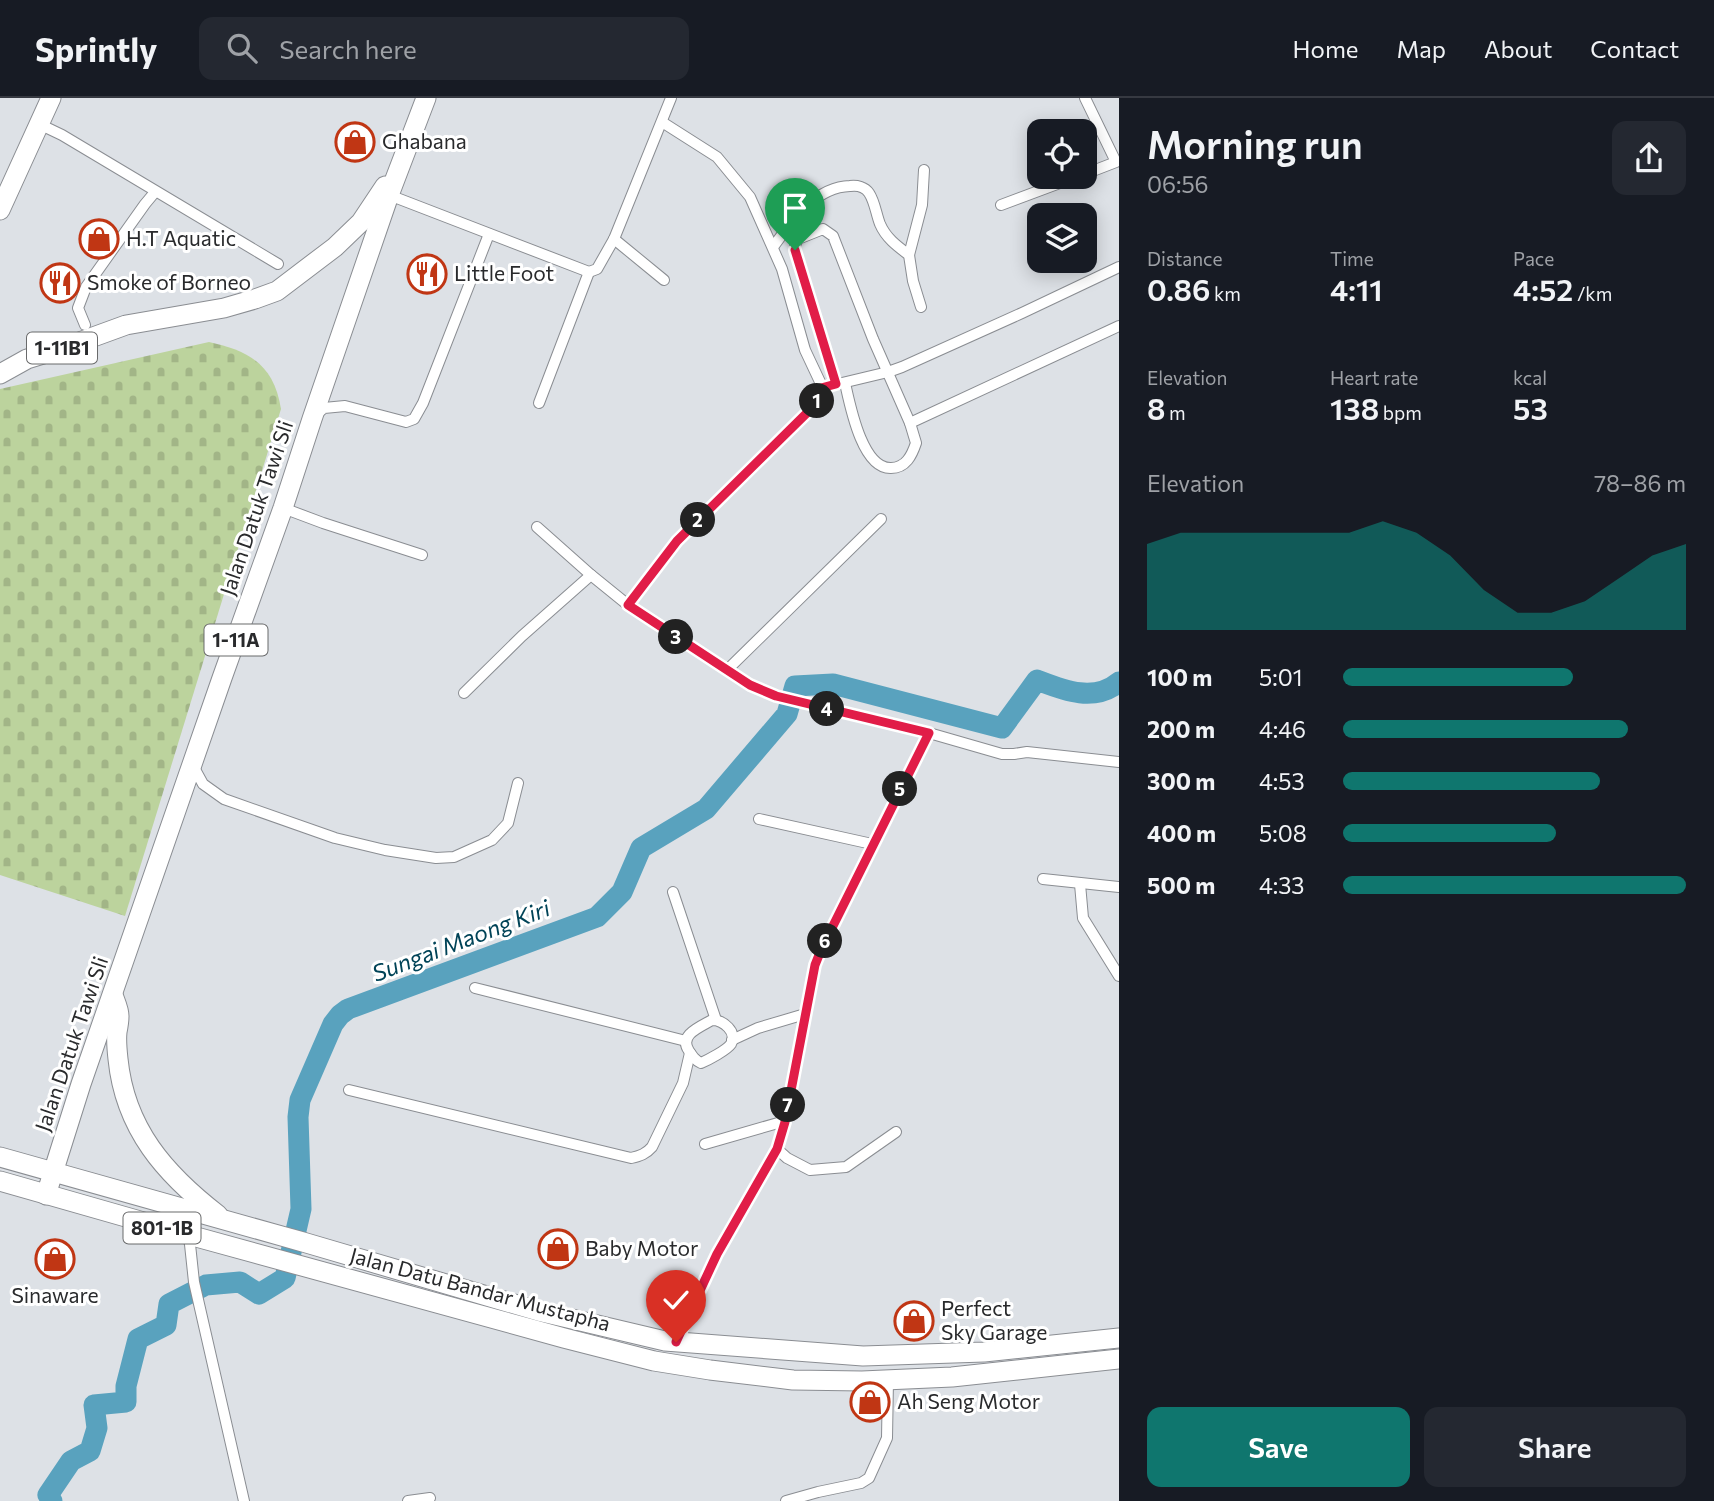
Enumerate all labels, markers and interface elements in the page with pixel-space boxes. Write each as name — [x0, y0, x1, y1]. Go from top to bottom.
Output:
search box — [199, 17, 689, 80]
text: Sprintly — [35, 28, 157, 69]
icon: search — [223, 29, 261, 67]
text: Search here — [279, 33, 417, 64]
text: Home — [1293, 34, 1359, 63]
text: Map — [1397, 34, 1446, 63]
text: About — [1484, 34, 1552, 63]
text: Contact — [1590, 34, 1679, 63]
map controls — [1027, 119, 1097, 273]
button: locate — [1027, 119, 1097, 189]
text: Morning run — [1147, 120, 1363, 167]
shop icon: Ghabana — [334, 121, 376, 163]
button: share — [1612, 121, 1686, 195]
place label: Ghabana — [382, 128, 467, 153]
text: 06:56 — [1147, 170, 1209, 198]
pin — [765, 178, 825, 250]
icon: arrive — [776, 189, 814, 227]
button: layers — [1027, 203, 1097, 273]
shop icon: H.T Aquatic — [78, 218, 120, 260]
place label: H.T Aquatic — [126, 225, 236, 250]
text: Distance — [1147, 247, 1223, 270]
text: Time — [1330, 247, 1374, 270]
text: Pace — [1513, 247, 1554, 270]
restaurant icon: Little Foot — [406, 253, 448, 295]
place label: Little Foot — [454, 260, 554, 285]
restaurant icon: Smoke of Borneo — [39, 262, 81, 304]
place label: Smoke of Borneo — [87, 269, 251, 294]
text: 0.86 — [1147, 270, 1210, 307]
text: 4:11 — [1330, 270, 1383, 307]
text: 4:52 — [1513, 270, 1573, 307]
text: km — [1210, 282, 1241, 305]
text: /km — [1573, 282, 1612, 305]
road number: 1-11B1 — [27, 332, 97, 364]
text: Elevation — [1147, 366, 1227, 389]
text: Heart rate — [1330, 366, 1418, 389]
text: kcal — [1513, 366, 1547, 389]
pin: 1 — [800, 384, 834, 418]
text: 1 — [812, 389, 821, 412]
text: 8 — [1147, 389, 1165, 426]
text: 138 — [1330, 389, 1379, 426]
text: 53 — [1513, 389, 1548, 426]
text: m — [1165, 401, 1186, 424]
text: bpm — [1379, 401, 1422, 424]
street label: Jalan Datuk Tawi Sli — [214, 417, 297, 598]
text: Elevation — [1147, 469, 1244, 497]
text: 78–86 m — [1594, 469, 1686, 497]
pin: 2 — [680, 502, 716, 538]
text: 2 — [692, 508, 703, 531]
pin: 3 — [658, 620, 694, 654]
road number: 1-11A — [204, 624, 268, 656]
text: 3 — [670, 625, 681, 648]
text: 100 m — [1147, 663, 1212, 691]
text: 5:01 — [1259, 663, 1302, 691]
pin: 4 — [810, 692, 844, 726]
text: 4 — [821, 697, 832, 720]
text: 200 m — [1147, 715, 1215, 743]
text: 4:46 — [1259, 715, 1306, 743]
text: 300 m — [1147, 767, 1215, 795]
text: 4:53 — [1259, 767, 1305, 795]
pin: 5 — [883, 772, 918, 806]
text: 5 — [894, 777, 905, 800]
text: 400 m — [1147, 819, 1216, 847]
text: 5:08 — [1259, 819, 1307, 847]
text: 500 m — [1147, 871, 1215, 899]
text: 4:33 — [1259, 871, 1304, 899]
water label: Sungai Maong Kiri — [368, 893, 555, 987]
pin: 6 — [808, 924, 842, 958]
text: 6 — [819, 929, 830, 952]
street label: Jalan Datuk Tawi Sli — [29, 953, 112, 1134]
pin: 7 — [770, 1088, 806, 1122]
text: 7 — [782, 1093, 793, 1116]
road number: 801-1B — [124, 1212, 200, 1244]
shop icon: Baby Motor — [537, 1228, 579, 1270]
place label: Baby Motor — [585, 1235, 698, 1260]
shop icon: Sinaware — [34, 1238, 76, 1280]
street label: Jalan Datu Bandar Mustapha — [347, 1242, 613, 1335]
pin — [646, 1270, 706, 1342]
icon: check — [657, 1281, 695, 1319]
place label: Sinaware — [11, 1282, 99, 1307]
place label: Perfect Sky Garage — [941, 1295, 1047, 1344]
shop icon: Perfect Sky Garage — [893, 1300, 935, 1342]
shop icon: Ah Seng Motor — [849, 1381, 891, 1423]
place label: Ah Seng Motor — [897, 1388, 1040, 1413]
button: Save — [1147, 1407, 1410, 1487]
button: Share — [1424, 1407, 1686, 1487]

